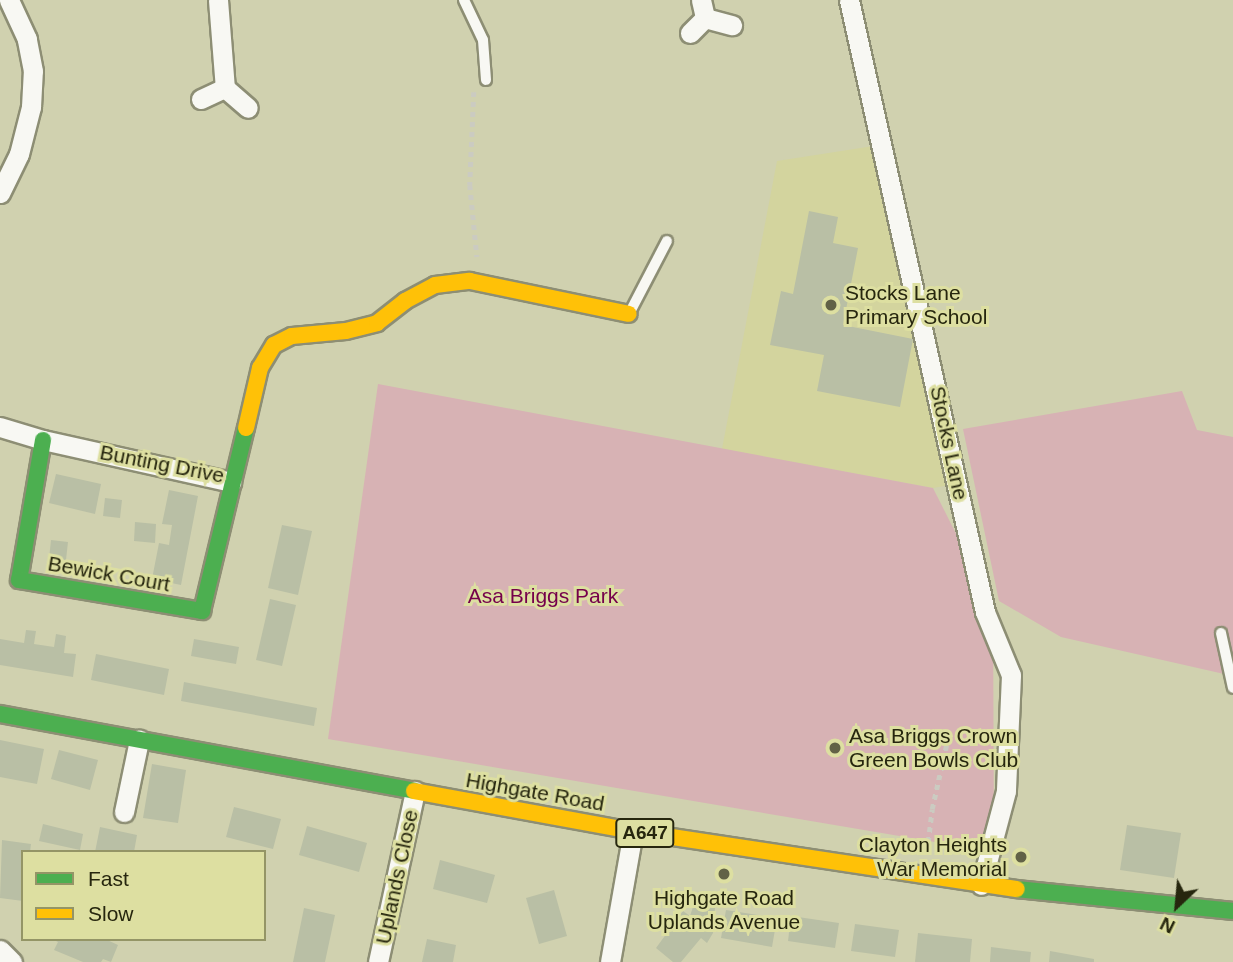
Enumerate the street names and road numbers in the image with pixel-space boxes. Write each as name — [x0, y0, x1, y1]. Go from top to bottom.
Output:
street label: Stocks Lane — [925, 384, 973, 502]
street label: Bunting Drive — [98, 440, 226, 488]
street label: Bewick Court — [46, 551, 172, 597]
street label: Highgate Road — [464, 767, 606, 817]
street label: Uplands Close — [370, 808, 424, 946]
road number: A647 — [615, 818, 675, 848]

